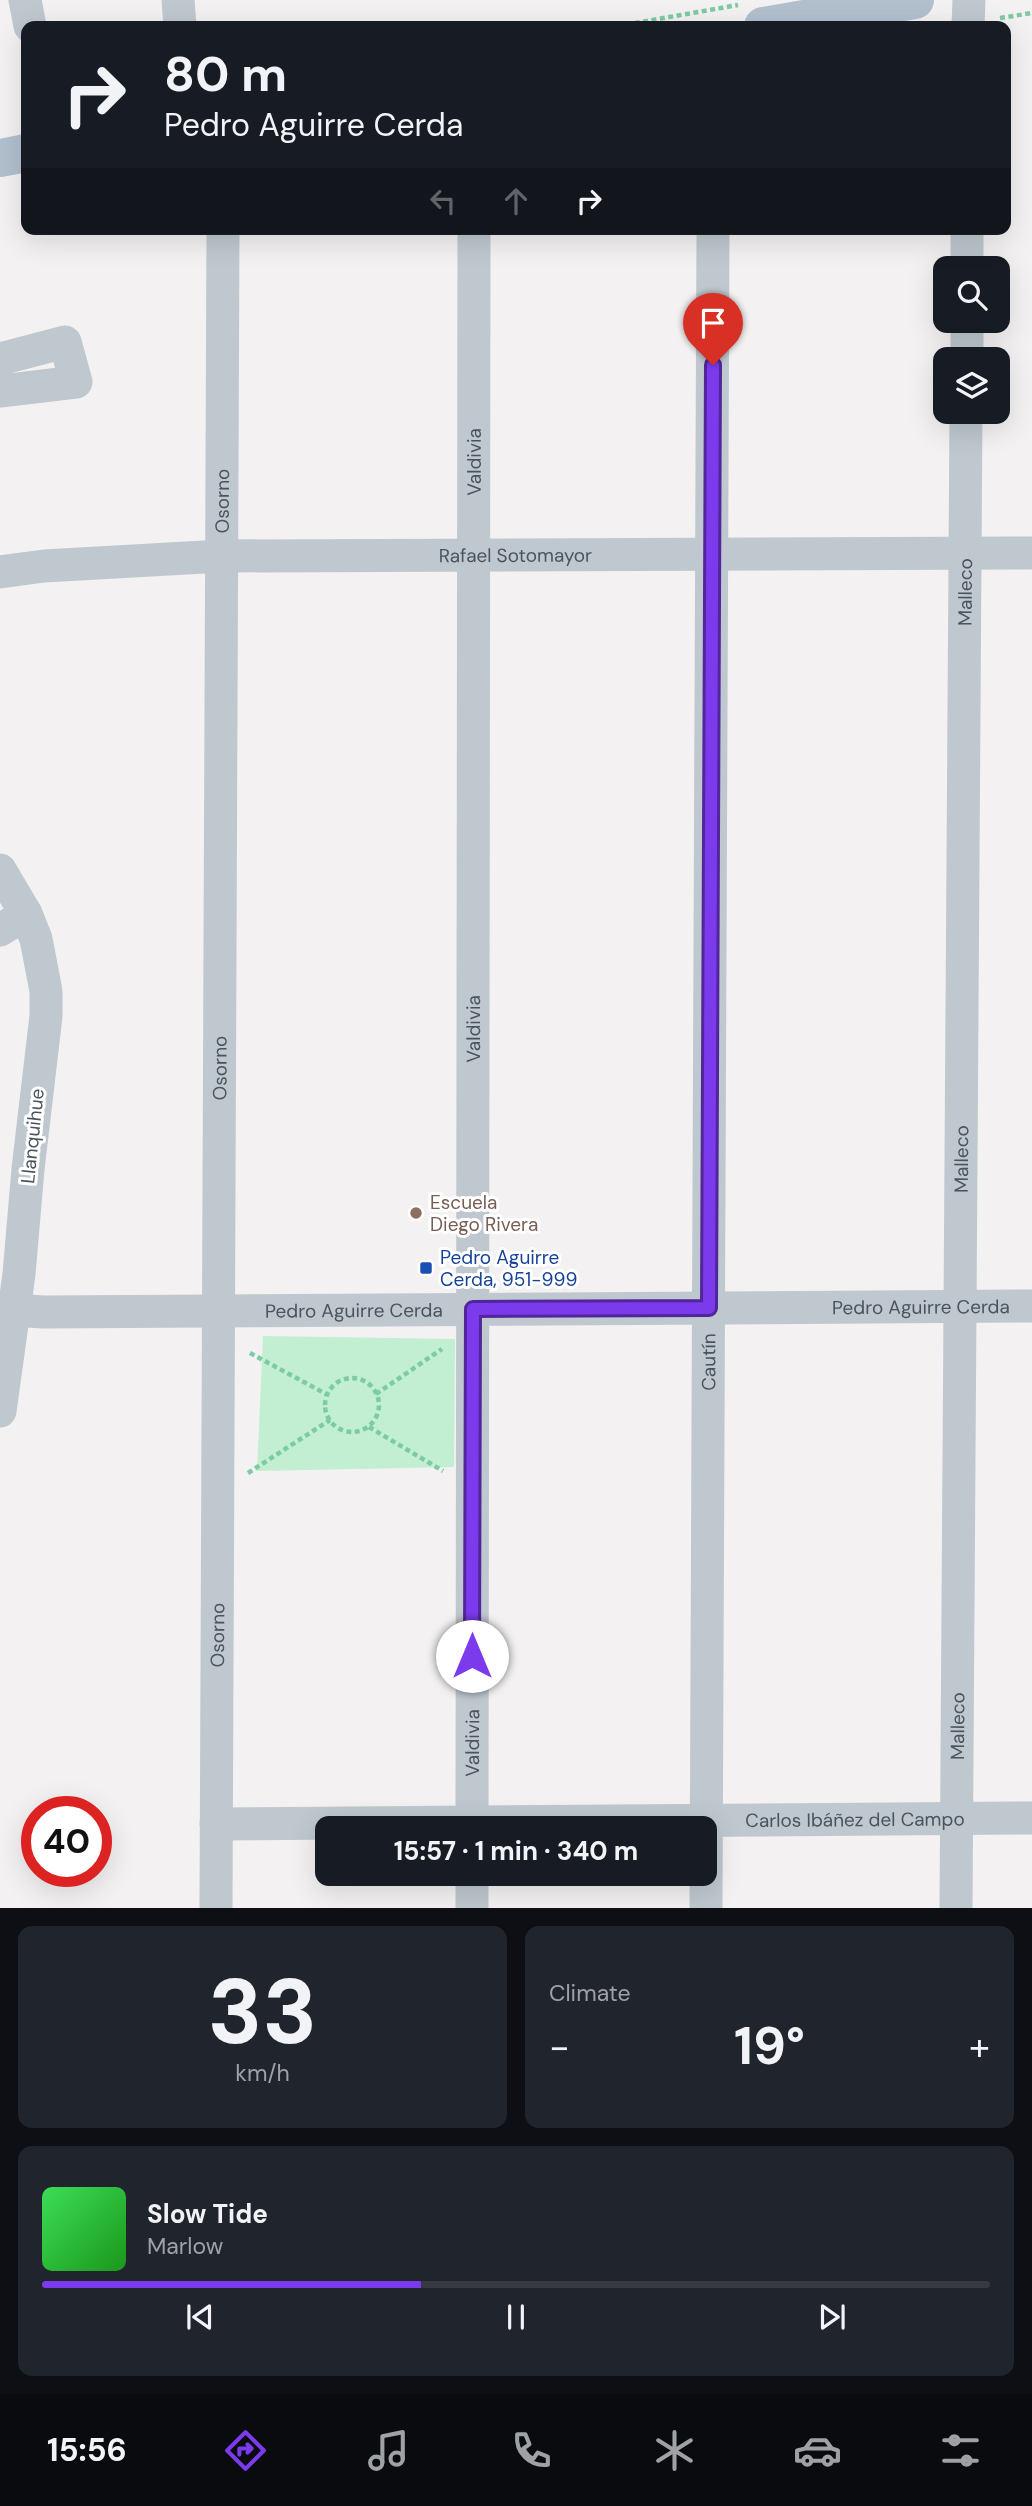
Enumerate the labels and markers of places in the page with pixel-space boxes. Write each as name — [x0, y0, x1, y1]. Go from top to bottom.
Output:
pin — [683, 293, 743, 365]
place label: Escuela Diego Rivera — [430, 1190, 538, 1237]
marker: Escuela Diego Rivera — [408, 1205, 424, 1221]
place label: Pedro Aguirre Cerda, 951-999 — [440, 1245, 577, 1292]
marker: Pedro Aguirre Cerda, 951-999 — [418, 1260, 434, 1276]

